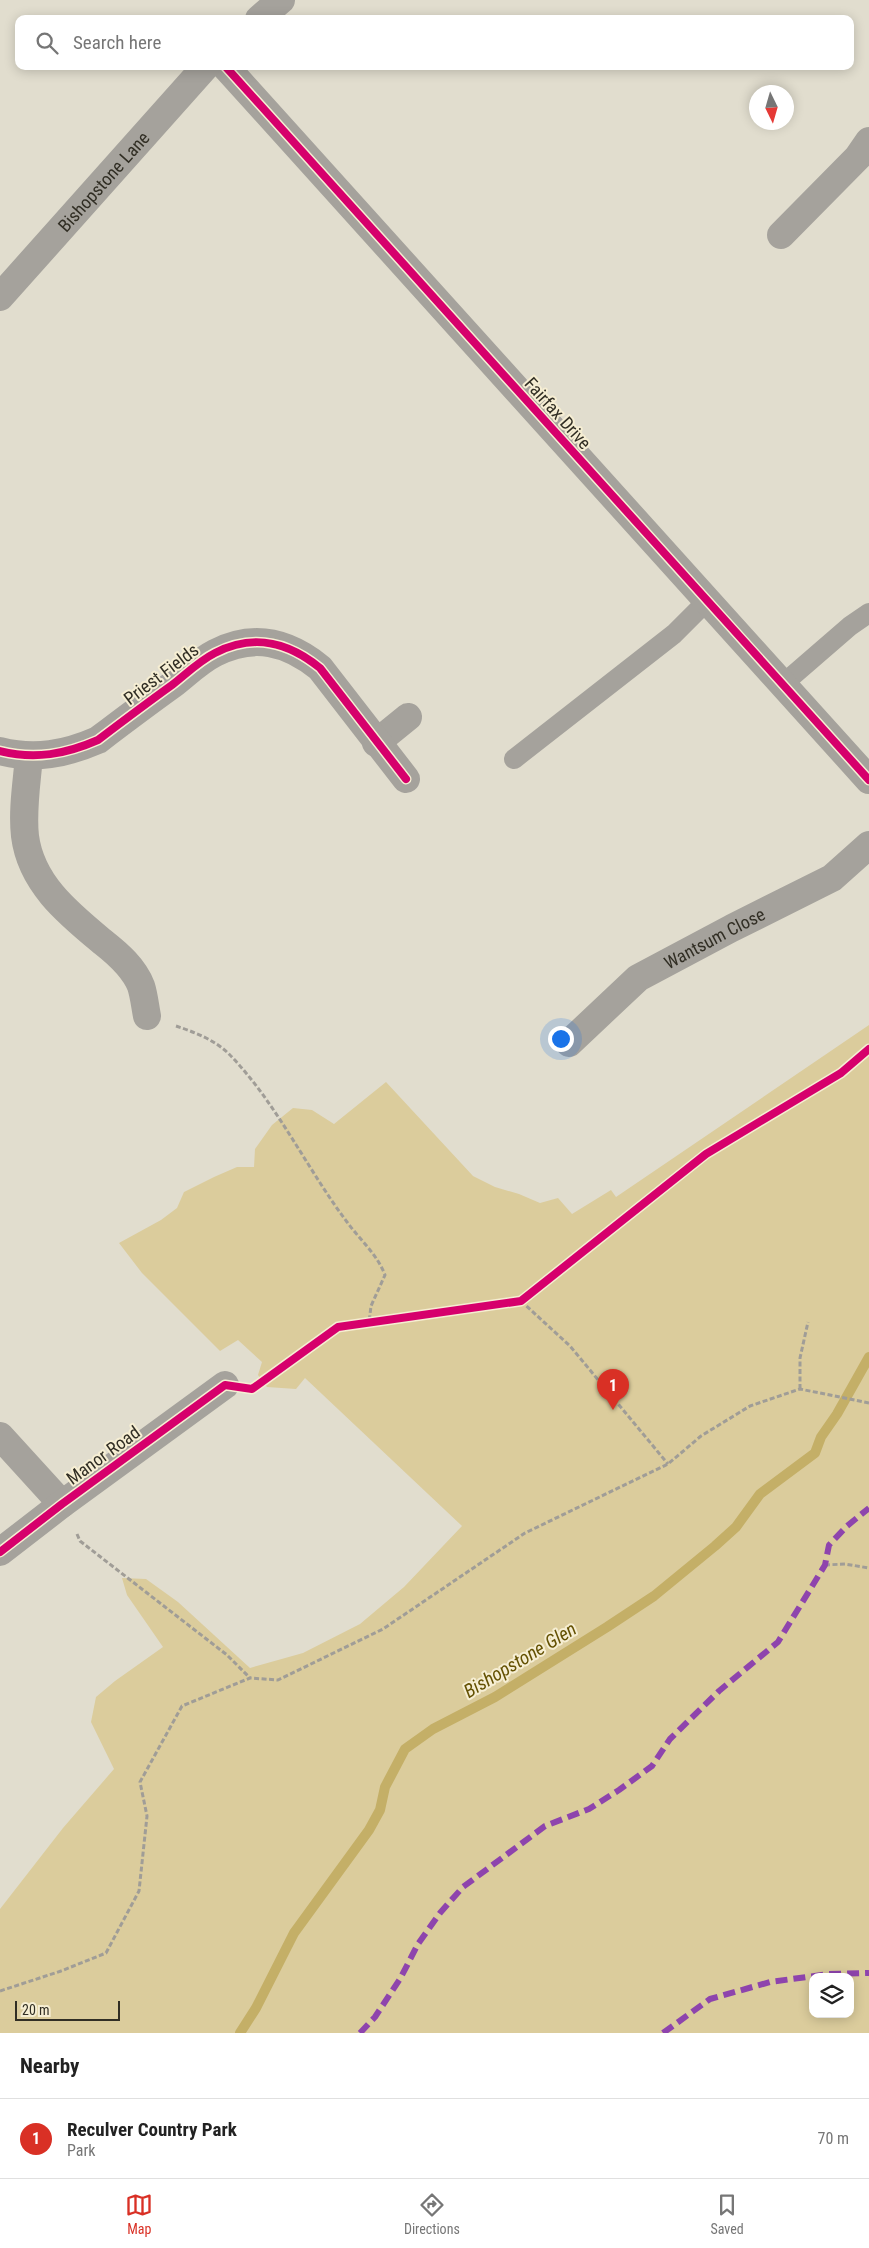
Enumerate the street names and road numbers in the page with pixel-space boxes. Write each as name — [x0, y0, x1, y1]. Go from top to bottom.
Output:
street label: Bishopstone Lane — [53, 127, 153, 236]
street label: Fairfax Drive — [520, 373, 596, 453]
street label: Priest Fields — [119, 639, 203, 709]
street label: Wantsum Close — [660, 903, 768, 973]
street label: Manor Road — [62, 1421, 144, 1489]

